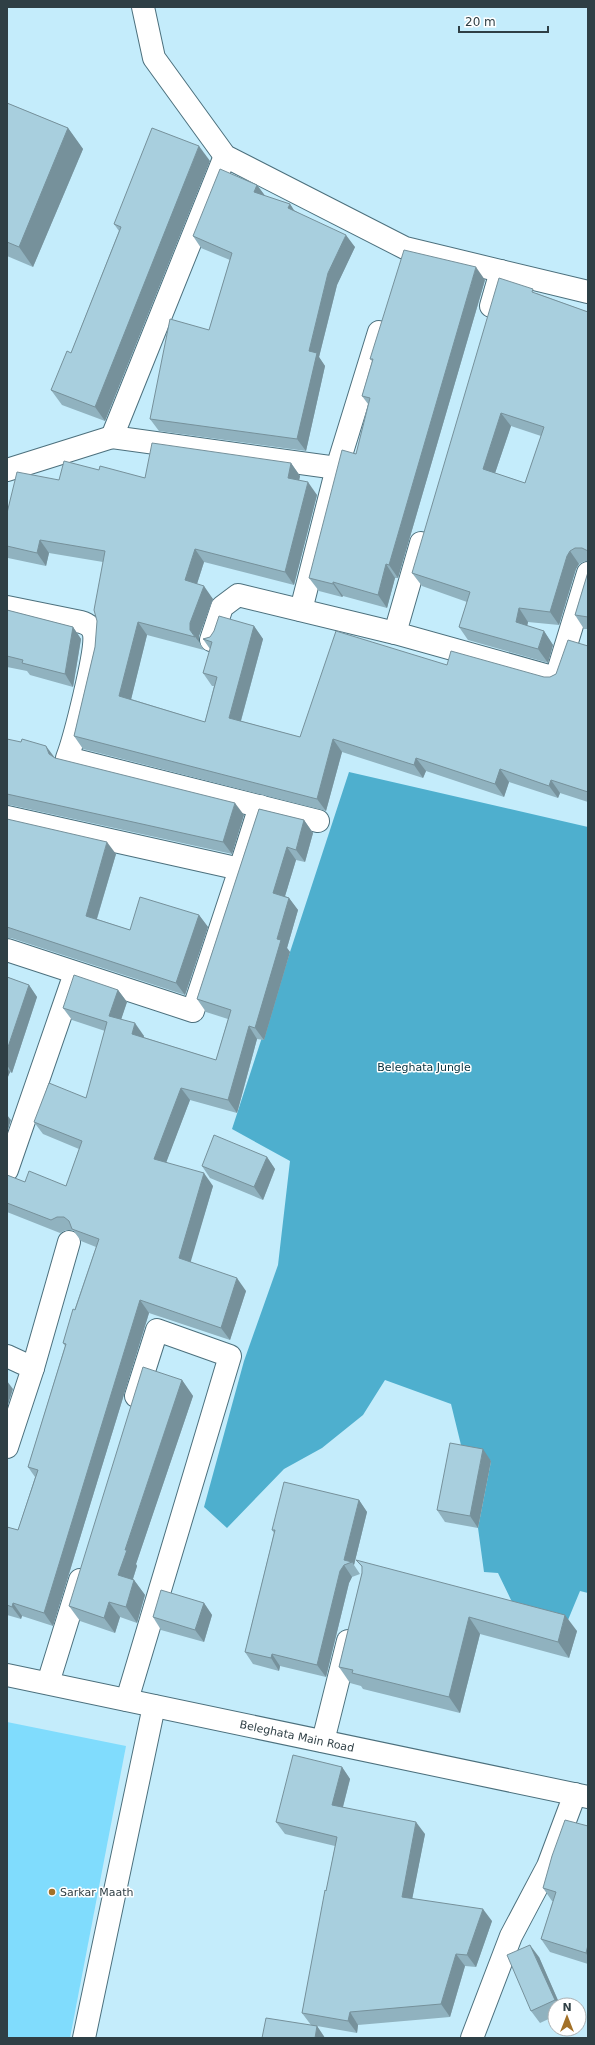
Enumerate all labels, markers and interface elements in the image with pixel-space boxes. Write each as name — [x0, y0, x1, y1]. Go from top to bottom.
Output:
scale bar — [459, 8, 548, 34]
text: 20 m — [465, 15, 496, 29]
park label: Beleghata Jungle — [377, 1061, 471, 1074]
street label: Beleghata Main Road — [238, 1718, 355, 1755]
place label: Sarkar Maath — [60, 1886, 133, 1899]
marker: Sarkar Maath — [47, 1887, 57, 1897]
north arrow — [547, 1997, 587, 2037]
text: N — [562, 2001, 572, 2014]

